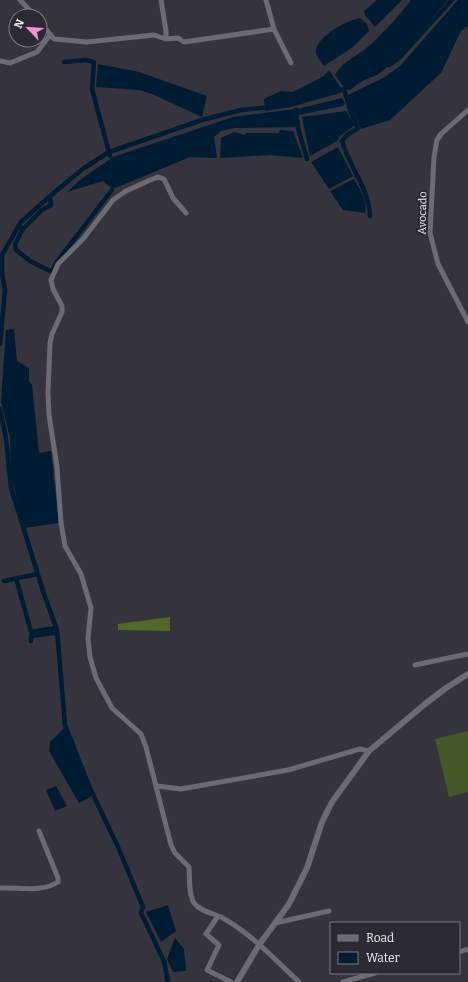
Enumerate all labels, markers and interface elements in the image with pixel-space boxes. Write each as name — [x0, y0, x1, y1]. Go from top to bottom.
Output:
north arrow — [8, 8, 48, 48]
text: N — [12, 17, 27, 31]
street label: Avocado — [416, 191, 429, 235]
legend — [330, 922, 460, 974]
text: Road — [366, 931, 394, 945]
text: Water — [366, 951, 401, 965]

